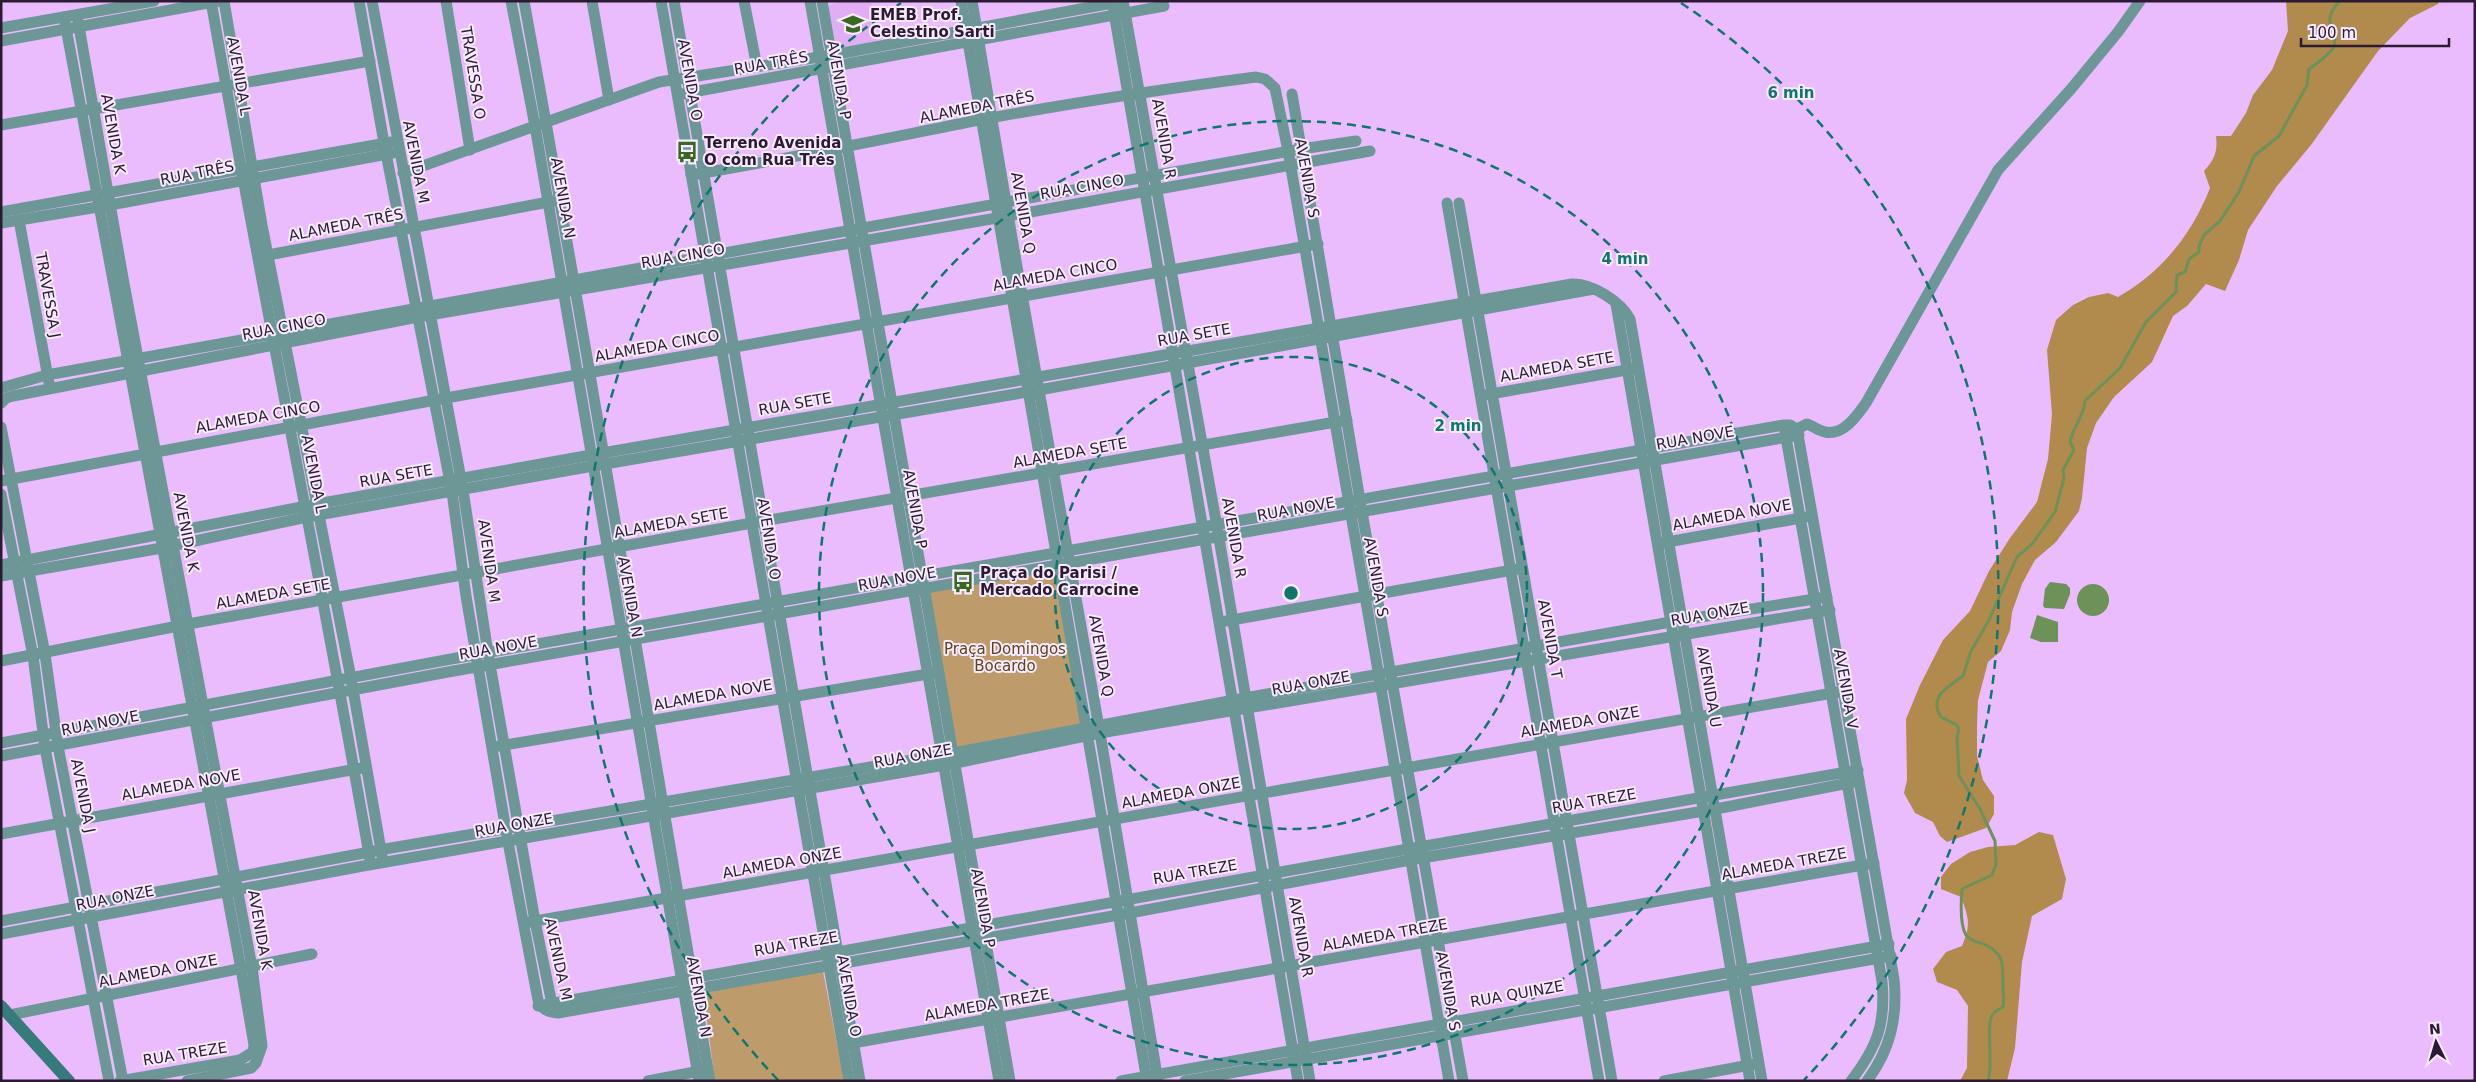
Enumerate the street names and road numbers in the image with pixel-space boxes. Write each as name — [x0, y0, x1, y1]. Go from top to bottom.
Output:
street label: TRAVESSA O — [457, 24, 489, 121]
street label: AVENIDA L — [223, 35, 255, 117]
street label: AVENIDA O — [674, 38, 706, 122]
street label: AVENIDA P — [823, 39, 855, 121]
street label: RUA TRÊS — [732, 47, 810, 78]
street label: ALAMEDA TRÊS — [918, 86, 1036, 127]
street label: AVENIDA K — [97, 93, 129, 177]
street label: AVENIDA R — [1148, 97, 1180, 181]
street label: AVENIDA M — [399, 119, 433, 205]
street label: AVENIDA S — [1291, 137, 1323, 219]
street label: RUA TRÊS — [158, 156, 236, 189]
street label: AVENIDA N — [547, 156, 579, 240]
street label: AVENIDA Q — [1007, 171, 1039, 255]
street label: RUA CINCO — [1039, 171, 1125, 203]
street label: ALAMEDA TRÊS — [287, 204, 405, 245]
street label: RUA CINCO — [640, 240, 726, 272]
street label: TRAVESSA J — [31, 250, 64, 339]
street label: ALAMEDA CINCO — [991, 255, 1119, 295]
street label: RUA CINCO — [241, 310, 327, 344]
street label: RUA SETE — [1156, 320, 1232, 350]
street label: ALAMEDA CINCO — [593, 326, 721, 366]
street label: ALAMEDA SETE — [1499, 348, 1615, 386]
street label: RUA SETE — [757, 389, 833, 419]
street label: ALAMEDA CINCO — [194, 397, 322, 437]
street label: RUA NOVE — [1655, 422, 1735, 454]
street label: AVENIDA L — [298, 433, 331, 515]
street label: ALAMEDA SETE — [1012, 434, 1128, 472]
street label: RUA SETE — [358, 461, 434, 491]
street label: AVENIDA P — [899, 468, 931, 550]
street label: AVENIDA K — [169, 491, 203, 575]
street label: RUA NOVE — [1256, 493, 1336, 525]
street label: AVENIDA R — [1218, 496, 1250, 580]
street label: ALAMEDA NOVE — [1671, 496, 1793, 534]
street label: AVENIDA O — [754, 497, 784, 581]
street label: ALAMEDA SETE — [613, 504, 729, 542]
street label: AVENIDA M — [474, 518, 504, 604]
street label: AVENIDA S — [1360, 536, 1392, 618]
street label: AVENIDA N — [614, 555, 646, 639]
street label: RUA NOVE — [857, 563, 937, 595]
street label: ALAMEDA SETE — [215, 575, 331, 613]
street label: AVENIDA T — [1534, 598, 1566, 681]
street label: RUA ONZE — [1669, 598, 1751, 630]
street label: AVENIDA Q — [1085, 614, 1117, 698]
street label: RUA NOVE — [458, 632, 538, 664]
street label: AVENIDA U — [1693, 645, 1725, 729]
street label: AVENIDA V — [1830, 647, 1862, 731]
street label: RUA ONZE — [1270, 667, 1352, 699]
street label: ALAMEDA NOVE — [652, 676, 774, 714]
street label: ALAMEDA ONZE — [1519, 703, 1641, 741]
street label: RUA NOVE — [60, 707, 140, 739]
street label: RUA ONZE — [872, 740, 954, 772]
street label: AVENIDA J — [67, 757, 99, 835]
street label: ALAMEDA NOVE — [120, 766, 242, 804]
street label: ALAMEDA ONZE — [1120, 774, 1242, 812]
street label: RUA TREZE — [1550, 785, 1638, 817]
street label: RUA ONZE — [473, 809, 555, 841]
street label: ALAMEDA ONZE — [721, 844, 843, 882]
street label: ALAMEDA TREZE — [1720, 844, 1848, 884]
street label: RUA TREZE — [1151, 856, 1239, 888]
street label: AVENIDA P — [967, 867, 999, 949]
street label: RUA ONZE — [74, 882, 156, 914]
street label: AVENIDA K — [244, 889, 276, 973]
street label: AVENIDA R — [1285, 895, 1317, 979]
street label: ALAMEDA TREZE — [1321, 915, 1449, 955]
street label: AVENIDA M — [540, 916, 576, 1002]
street label: RUA TREZE — [752, 928, 840, 960]
street label: AVENIDA S — [1432, 950, 1464, 1032]
street label: ALAMEDA ONZE — [97, 951, 219, 991]
street label: AVENIDA O — [833, 954, 865, 1038]
street label: AVENIDA N — [683, 955, 715, 1039]
street label: RUA QUINZE — [1469, 977, 1565, 1011]
street label: ALAMEDA TREZE — [923, 985, 1051, 1025]
street label: RUA TREZE — [141, 1038, 229, 1070]

